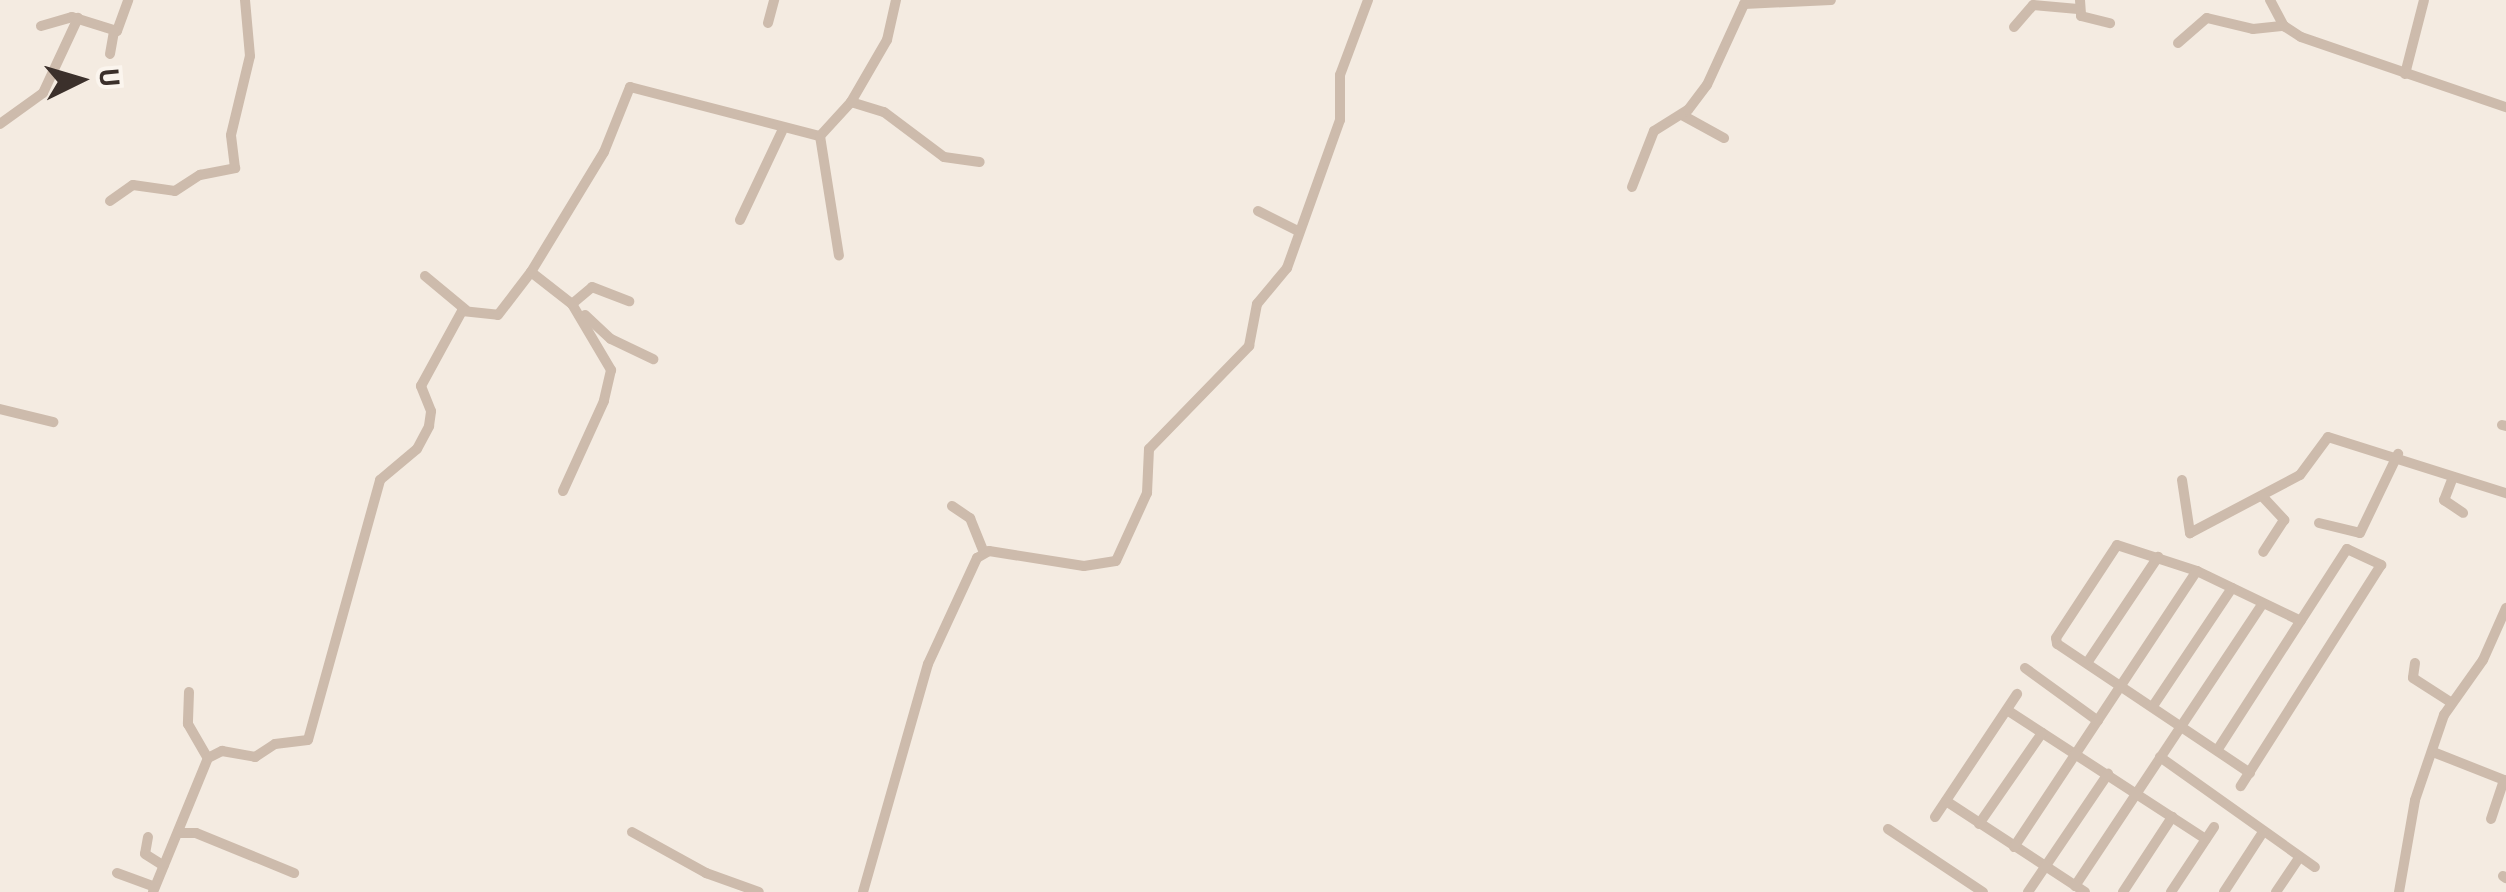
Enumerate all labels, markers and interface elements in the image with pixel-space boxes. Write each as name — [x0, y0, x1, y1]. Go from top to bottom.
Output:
north arrow — [30, 30, 130, 130]
text: U — [88, 66, 133, 88]

